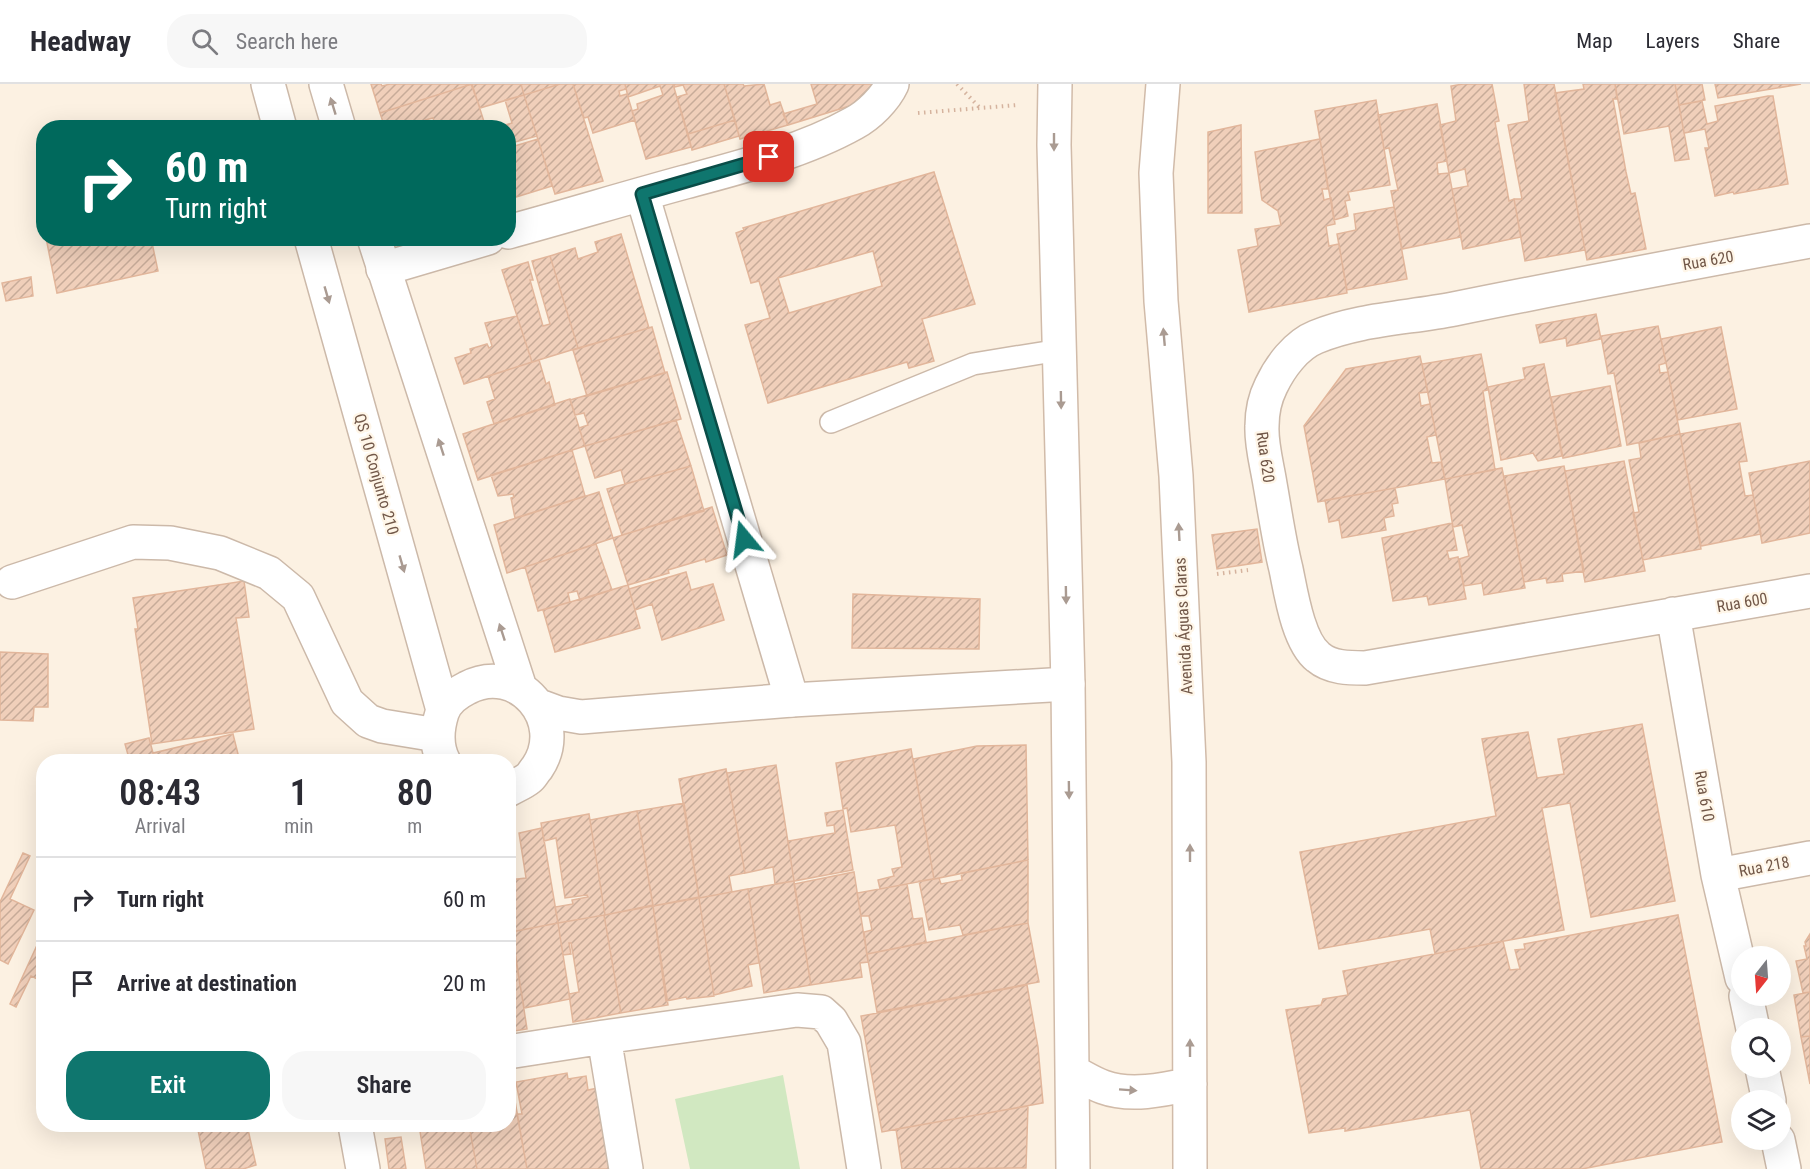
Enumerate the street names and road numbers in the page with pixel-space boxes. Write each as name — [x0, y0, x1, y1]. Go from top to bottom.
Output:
street label: Rua 620 — [1681, 247, 1735, 274]
street label: QS 10 Conjunto 210 — [350, 411, 403, 537]
street label: Rua 620 — [1253, 430, 1278, 484]
street label: Avenida Águas Claras — [1170, 557, 1197, 695]
street label: Rua 600 — [1715, 589, 1769, 616]
street label: Rua 610 — [1691, 769, 1718, 823]
street label: Rua 218 — [1737, 852, 1791, 881]

